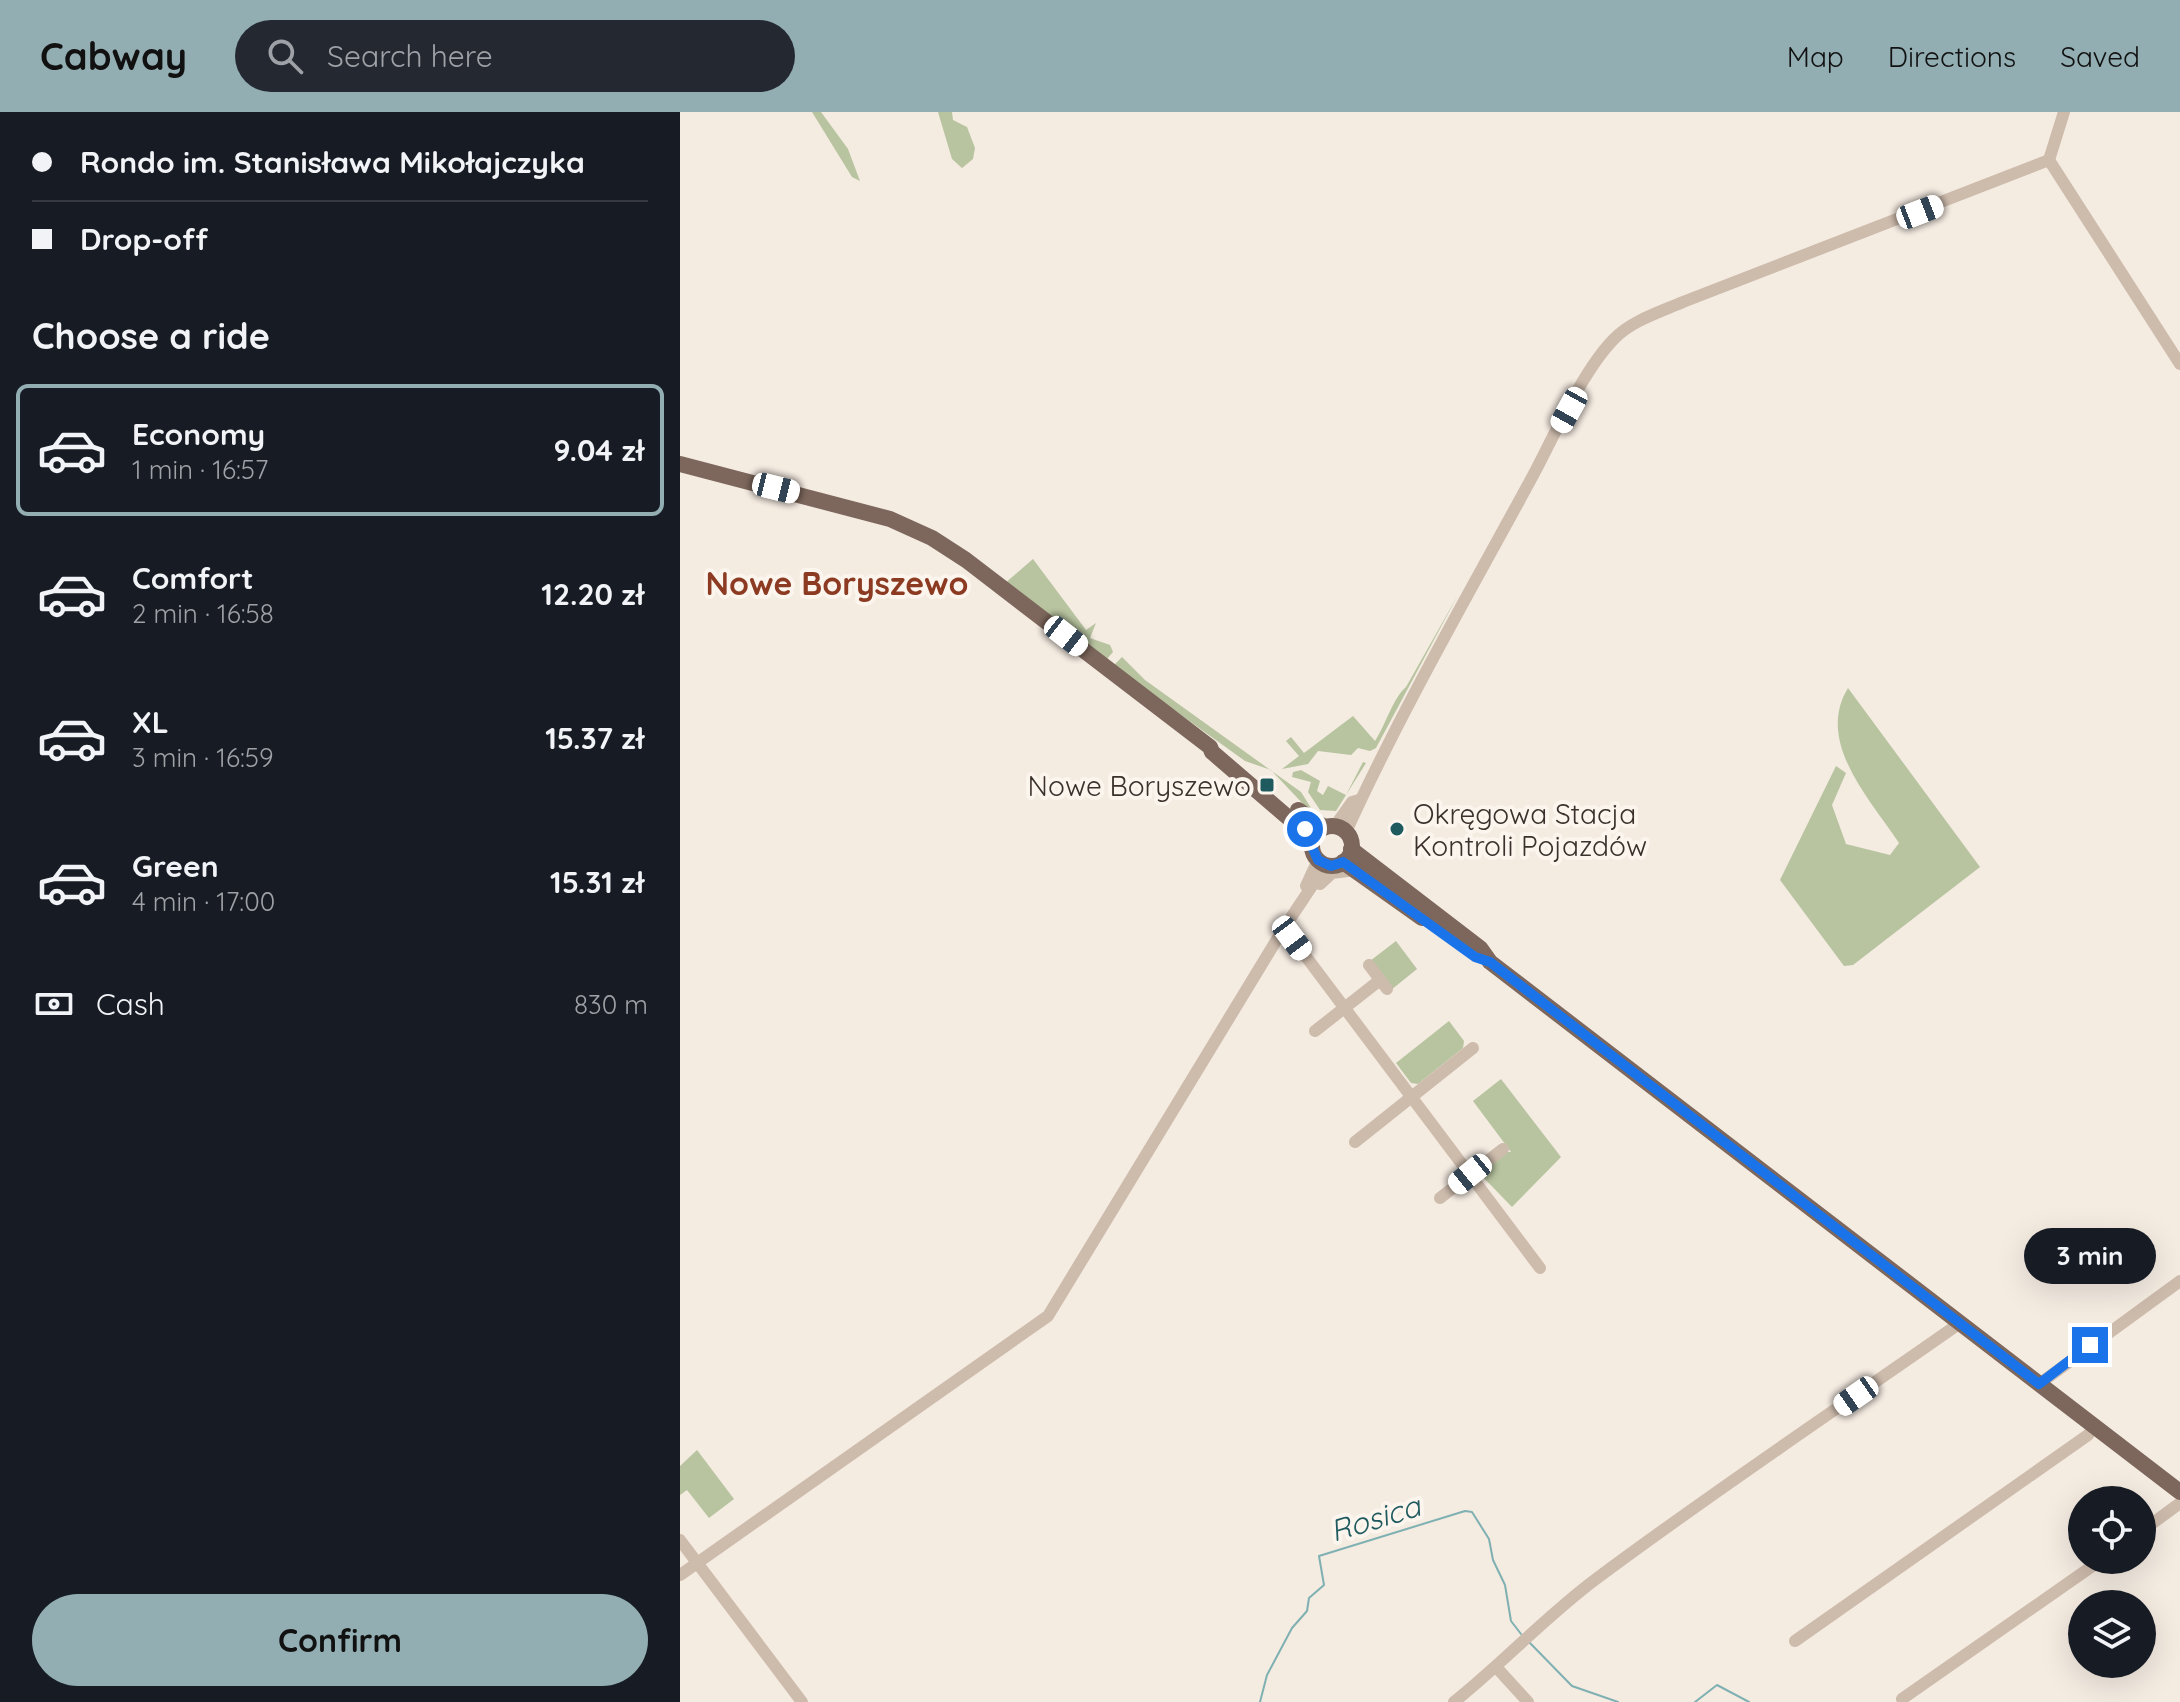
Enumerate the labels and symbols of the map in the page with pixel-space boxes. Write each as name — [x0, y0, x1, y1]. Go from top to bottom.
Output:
car — [1893, 192, 1947, 232]
car — [1547, 383, 1591, 437]
car — [750, 471, 802, 505]
district label: Nowe Boryszewo — [705, 563, 969, 603]
car — [1040, 612, 1092, 660]
place label: Nowe Boryszewo — [1028, 768, 1251, 803]
marker: Nowe Boryszewo — [1258, 776, 1276, 794]
place label: Okręgowa Stacja Kontroli Pojazdów — [1413, 796, 1647, 863]
route start — [1287, 811, 1323, 847]
marker: Okręgowa Stacja Kontroli Pojazdów — [1388, 820, 1406, 838]
car — [1268, 912, 1316, 964]
car — [1444, 1150, 1496, 1198]
callout: 3 min — [2024, 1229, 2156, 1285]
route end — [2072, 1327, 2108, 1363]
car — [1829, 1372, 1883, 1420]
water label: Rosica — [1325, 1486, 1426, 1550]

